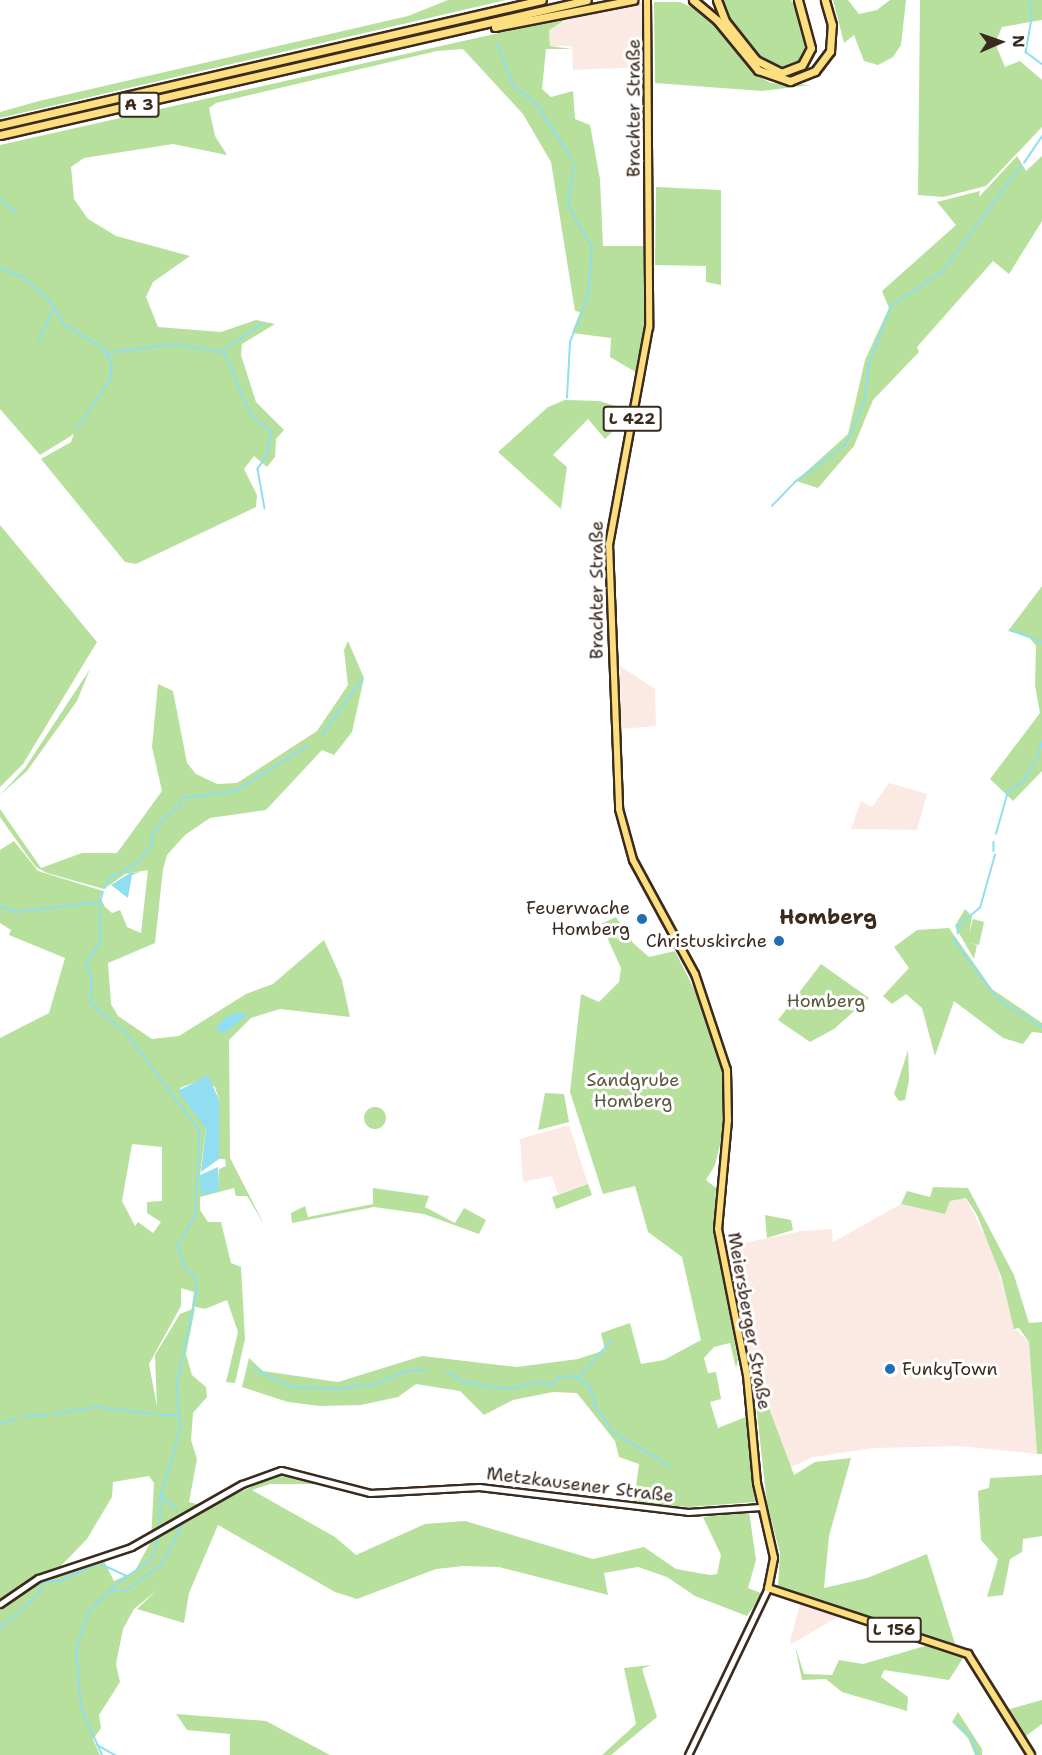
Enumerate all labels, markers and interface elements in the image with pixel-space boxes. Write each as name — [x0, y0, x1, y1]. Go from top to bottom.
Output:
north arrow — [970, 12, 1030, 72]
text: N — [1008, 35, 1029, 48]
street label: Brachter Straße — [623, 39, 645, 177]
road number: A 3 — [118, 92, 160, 118]
road number: L 422 — [602, 406, 662, 432]
street label: Brachter Straße — [586, 521, 608, 659]
place label: Feuerwache Homberg — [526, 898, 630, 940]
district label: Homberg — [779, 904, 877, 930]
marker: Feuerwache Homberg — [635, 912, 649, 926]
place label: Christuskirche — [646, 930, 767, 952]
marker: Christuskirche — [772, 934, 786, 948]
park label: Homberg — [787, 990, 865, 1012]
park label: Sandgrube Homberg — [587, 1070, 679, 1112]
street label: Meiersberger Straße — [723, 1231, 775, 1411]
place label: FunkyTown — [902, 1358, 998, 1380]
marker: FunkyTown — [883, 1362, 897, 1376]
street label: Metzkausener Straße — [485, 1463, 675, 1507]
road number: L 156 — [866, 1617, 922, 1643]

